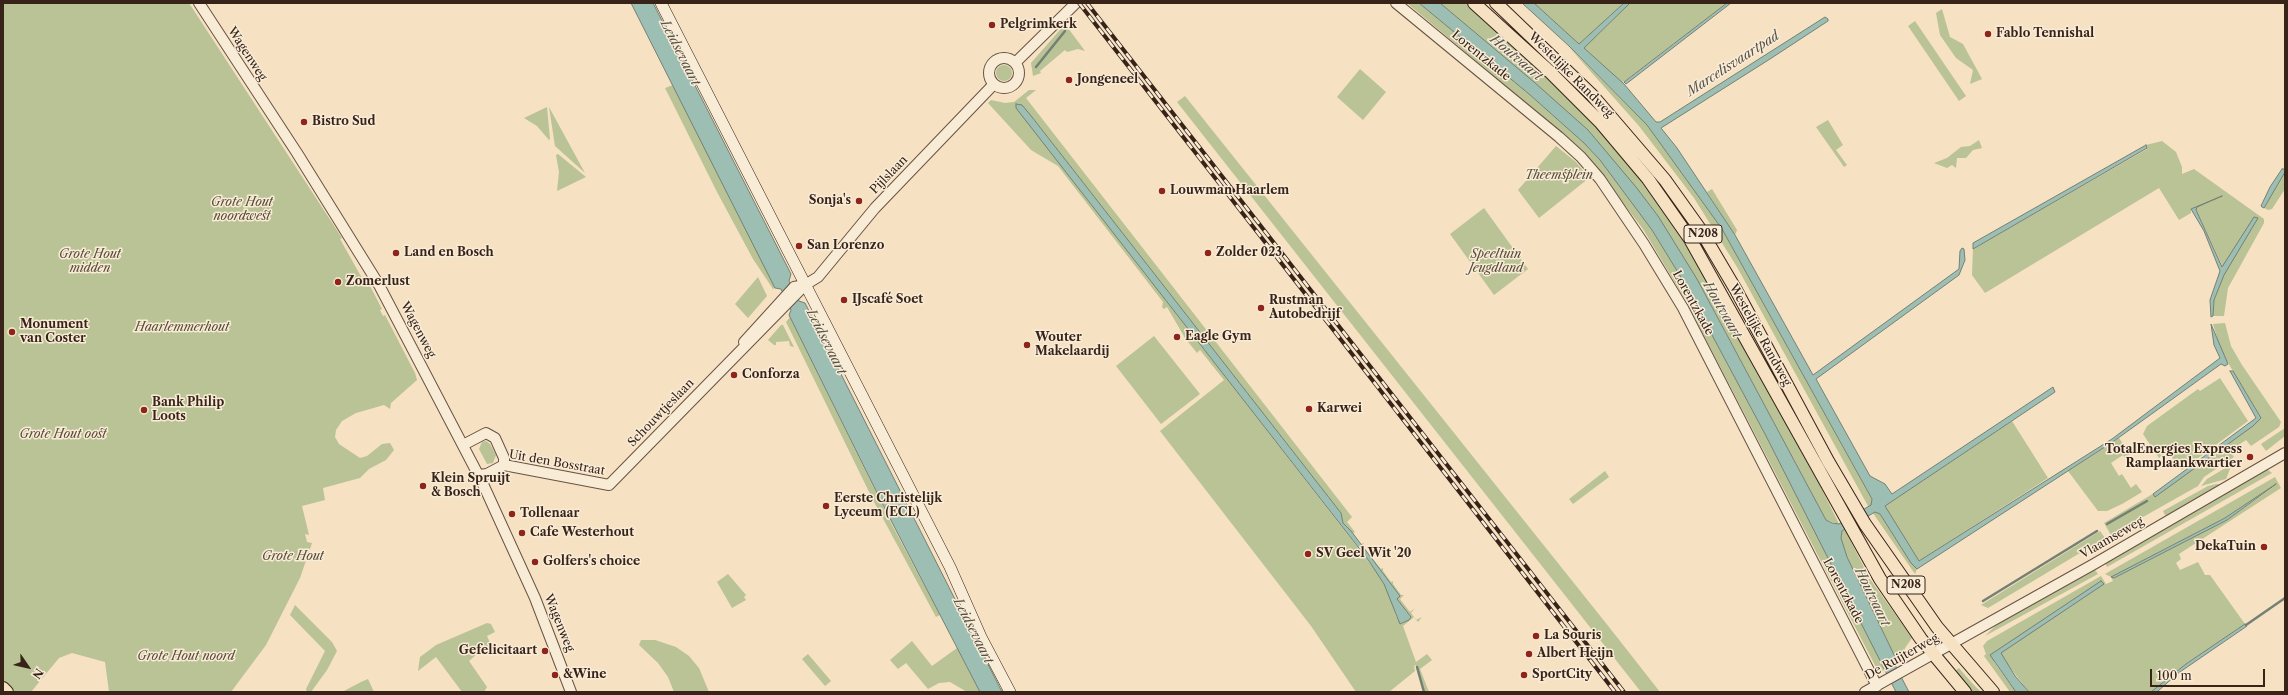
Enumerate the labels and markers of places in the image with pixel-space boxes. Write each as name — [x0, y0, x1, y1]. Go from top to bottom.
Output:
place label: Pelgrimkerk — [1000, 18, 1077, 32]
marker: Pelgrimkerk — [987, 20, 997, 30]
place label: Fablo Tennishal — [1996, 27, 2094, 41]
marker: Fablo Tennishal — [1983, 29, 1993, 39]
place label: Jongeneel — [1077, 73, 1138, 87]
marker: Jongeneel — [1064, 75, 1074, 85]
place label: Bistro Sud — [312, 115, 376, 129]
marker: Bistro Sud — [299, 117, 309, 127]
place label: Louwman Haarlem — [1170, 184, 1289, 198]
marker: Louwman Haarlem — [1157, 186, 1167, 196]
place label: Sonja's — [809, 194, 851, 208]
marker: Sonja's — [854, 196, 864, 206]
place label: San Lorenzo — [807, 239, 884, 253]
marker: San Lorenzo — [794, 241, 804, 251]
place label: Land en Bosch — [404, 246, 494, 260]
place label: Zolder 023 — [1216, 246, 1282, 260]
marker: Land en Bosch — [391, 248, 401, 258]
marker: Zolder 023 — [1203, 248, 1213, 258]
place label: Zomerlust — [346, 275, 410, 289]
marker: Zomerlust — [333, 277, 343, 287]
place label: IJscafé Soet — [852, 293, 923, 307]
place label: Rustman Autobedrijf — [1269, 294, 1341, 322]
marker: IJscafé Soet — [839, 295, 849, 305]
marker: Rustman Autobedrijf — [1256, 303, 1266, 313]
place label: Monument van Coster — [20, 318, 88, 346]
marker: Monument van Coster — [7, 327, 17, 337]
place label: Eagle Gym — [1185, 330, 1251, 344]
place label: Wouter Makelaardij — [1035, 331, 1109, 359]
marker: Eagle Gym — [1172, 332, 1182, 342]
marker: Wouter Makelaardij — [1022, 340, 1032, 350]
place label: Conforza — [742, 368, 800, 382]
marker: Conforza — [729, 370, 739, 380]
place label: Bank Philip Loots — [152, 396, 224, 424]
place label: Karwei — [1317, 402, 1362, 416]
marker: Karwei — [1304, 404, 1314, 414]
marker: Bank Philip Loots — [139, 405, 149, 415]
place label: TotalEnergies Express Ramplaankwartier — [2105, 443, 2242, 471]
marker: TotalEnergies Express Ramplaankwartier — [2245, 452, 2255, 462]
place label: Klein Spruijt & Bosch — [431, 472, 510, 500]
marker: Klein Spruijt & Bosch — [418, 481, 428, 491]
place label: Eerste Christelijk Lyceum (ECL) — [834, 492, 942, 520]
marker: Eerste Christelijk Lyceum (ECL) — [821, 501, 831, 511]
place label: Tollenaar — [520, 507, 579, 521]
marker: Tollenaar — [507, 509, 517, 519]
place label: Cafe Westerhout — [530, 526, 634, 540]
marker: Cafe Westerhout — [517, 528, 527, 538]
place label: DekaTuin — [2195, 540, 2256, 554]
marker: DekaTuin — [2259, 542, 2269, 552]
place label: SV Geel Wit '20 — [1316, 547, 1411, 561]
marker: SV Geel Wit '20 — [1303, 549, 1313, 559]
place label: Golfers's choice — [543, 555, 640, 569]
marker: Golfers's choice — [530, 557, 540, 567]
place label: La Souris — [1544, 629, 1601, 643]
marker: La Souris — [1531, 631, 1541, 641]
place label: Gefelicitaart — [459, 644, 537, 658]
marker: Gefelicitaart — [540, 646, 550, 656]
place label: Albert Heijn — [1537, 647, 1613, 661]
marker: Albert Heijn — [1524, 649, 1534, 659]
place label: &Wine — [563, 668, 606, 682]
place label: SportCity — [1532, 668, 1592, 682]
marker: &Wine — [550, 670, 560, 680]
marker: SportCity — [1519, 670, 1529, 680]

